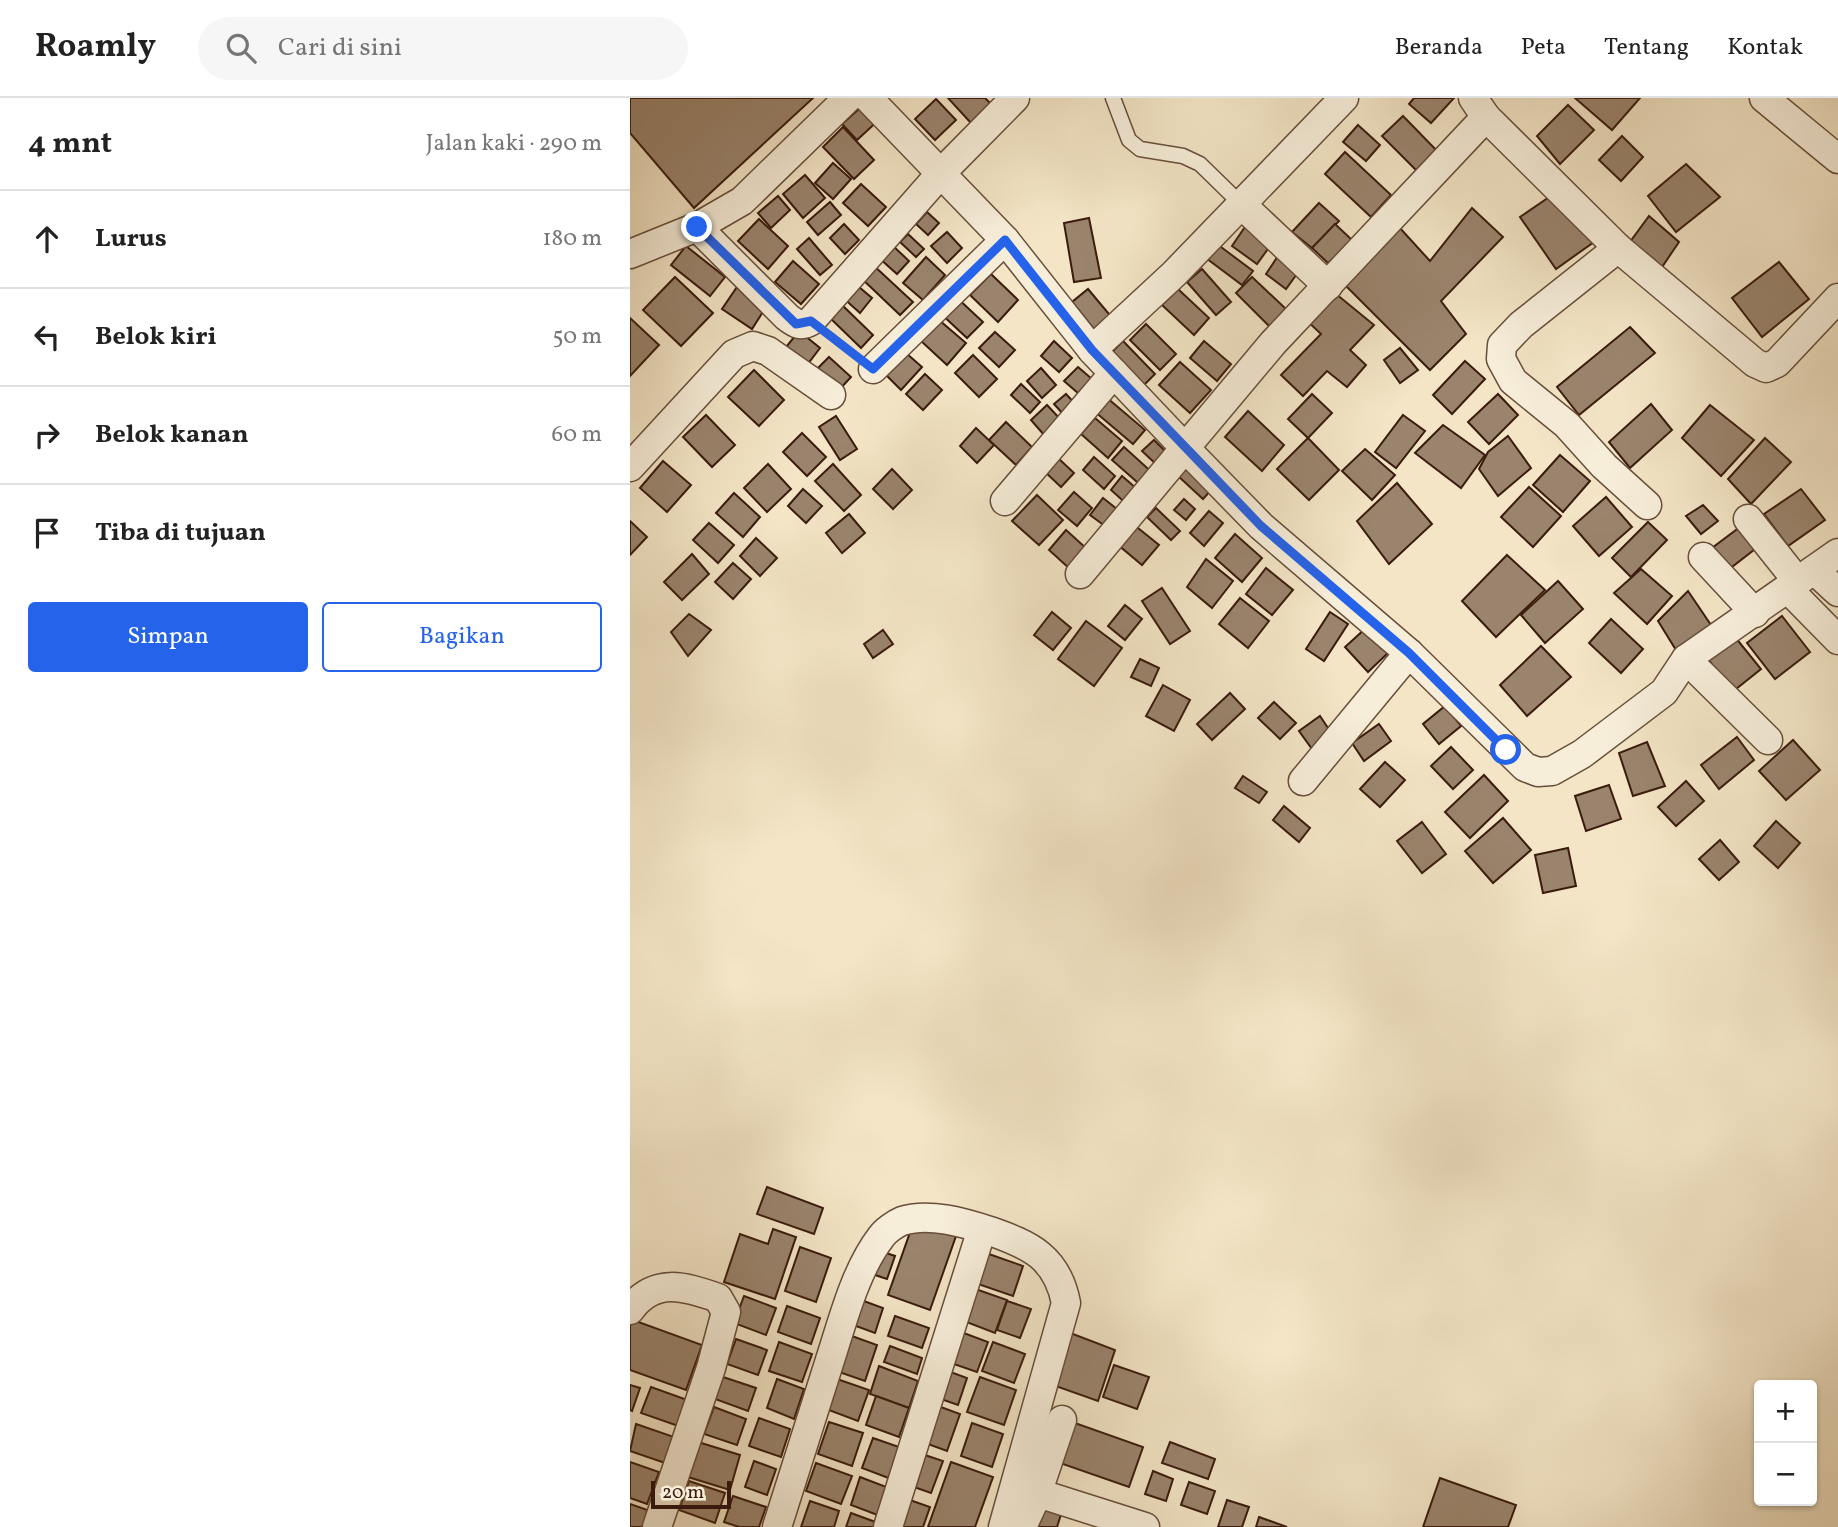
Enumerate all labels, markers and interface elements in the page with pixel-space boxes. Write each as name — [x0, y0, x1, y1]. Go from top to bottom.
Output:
search box — [198, 17, 688, 80]
text: Roamly — [35, 25, 156, 71]
icon: search — [222, 29, 260, 67]
text: Cari di sini — [278, 30, 402, 66]
text: Beranda — [1395, 31, 1483, 65]
text: Peta — [1521, 31, 1566, 65]
text: Tentang — [1604, 31, 1689, 65]
text: Kontak — [1727, 31, 1803, 65]
text: 4 mnt — [28, 123, 112, 165]
text: Jalan kaki · 290 m — [426, 128, 602, 160]
route end — [681, 211, 712, 242]
icon: ahead — [28, 220, 66, 258]
text: Lurus — [95, 221, 167, 257]
text: 180 m — [543, 223, 602, 255]
icon: left — [28, 318, 66, 356]
text: Belok kiri — [95, 319, 217, 355]
text: 50 m — [553, 321, 602, 353]
icon: right — [28, 416, 66, 454]
text: Belok kanan — [95, 417, 249, 453]
text: 60 m — [552, 419, 602, 451]
icon: arrive — [28, 514, 66, 552]
text: Tiba di tujuan — [95, 515, 266, 551]
button: Simpan — [28, 602, 308, 672]
button: Bagikan — [322, 602, 602, 672]
route start — [1490, 734, 1521, 765]
map controls — [1754, 1380, 1817, 1506]
button: + — [1754, 1380, 1817, 1443]
button: − — [1754, 1443, 1817, 1506]
scale bar — [651, 1478, 732, 1510]
text: 20 m — [662, 1480, 704, 1506]

